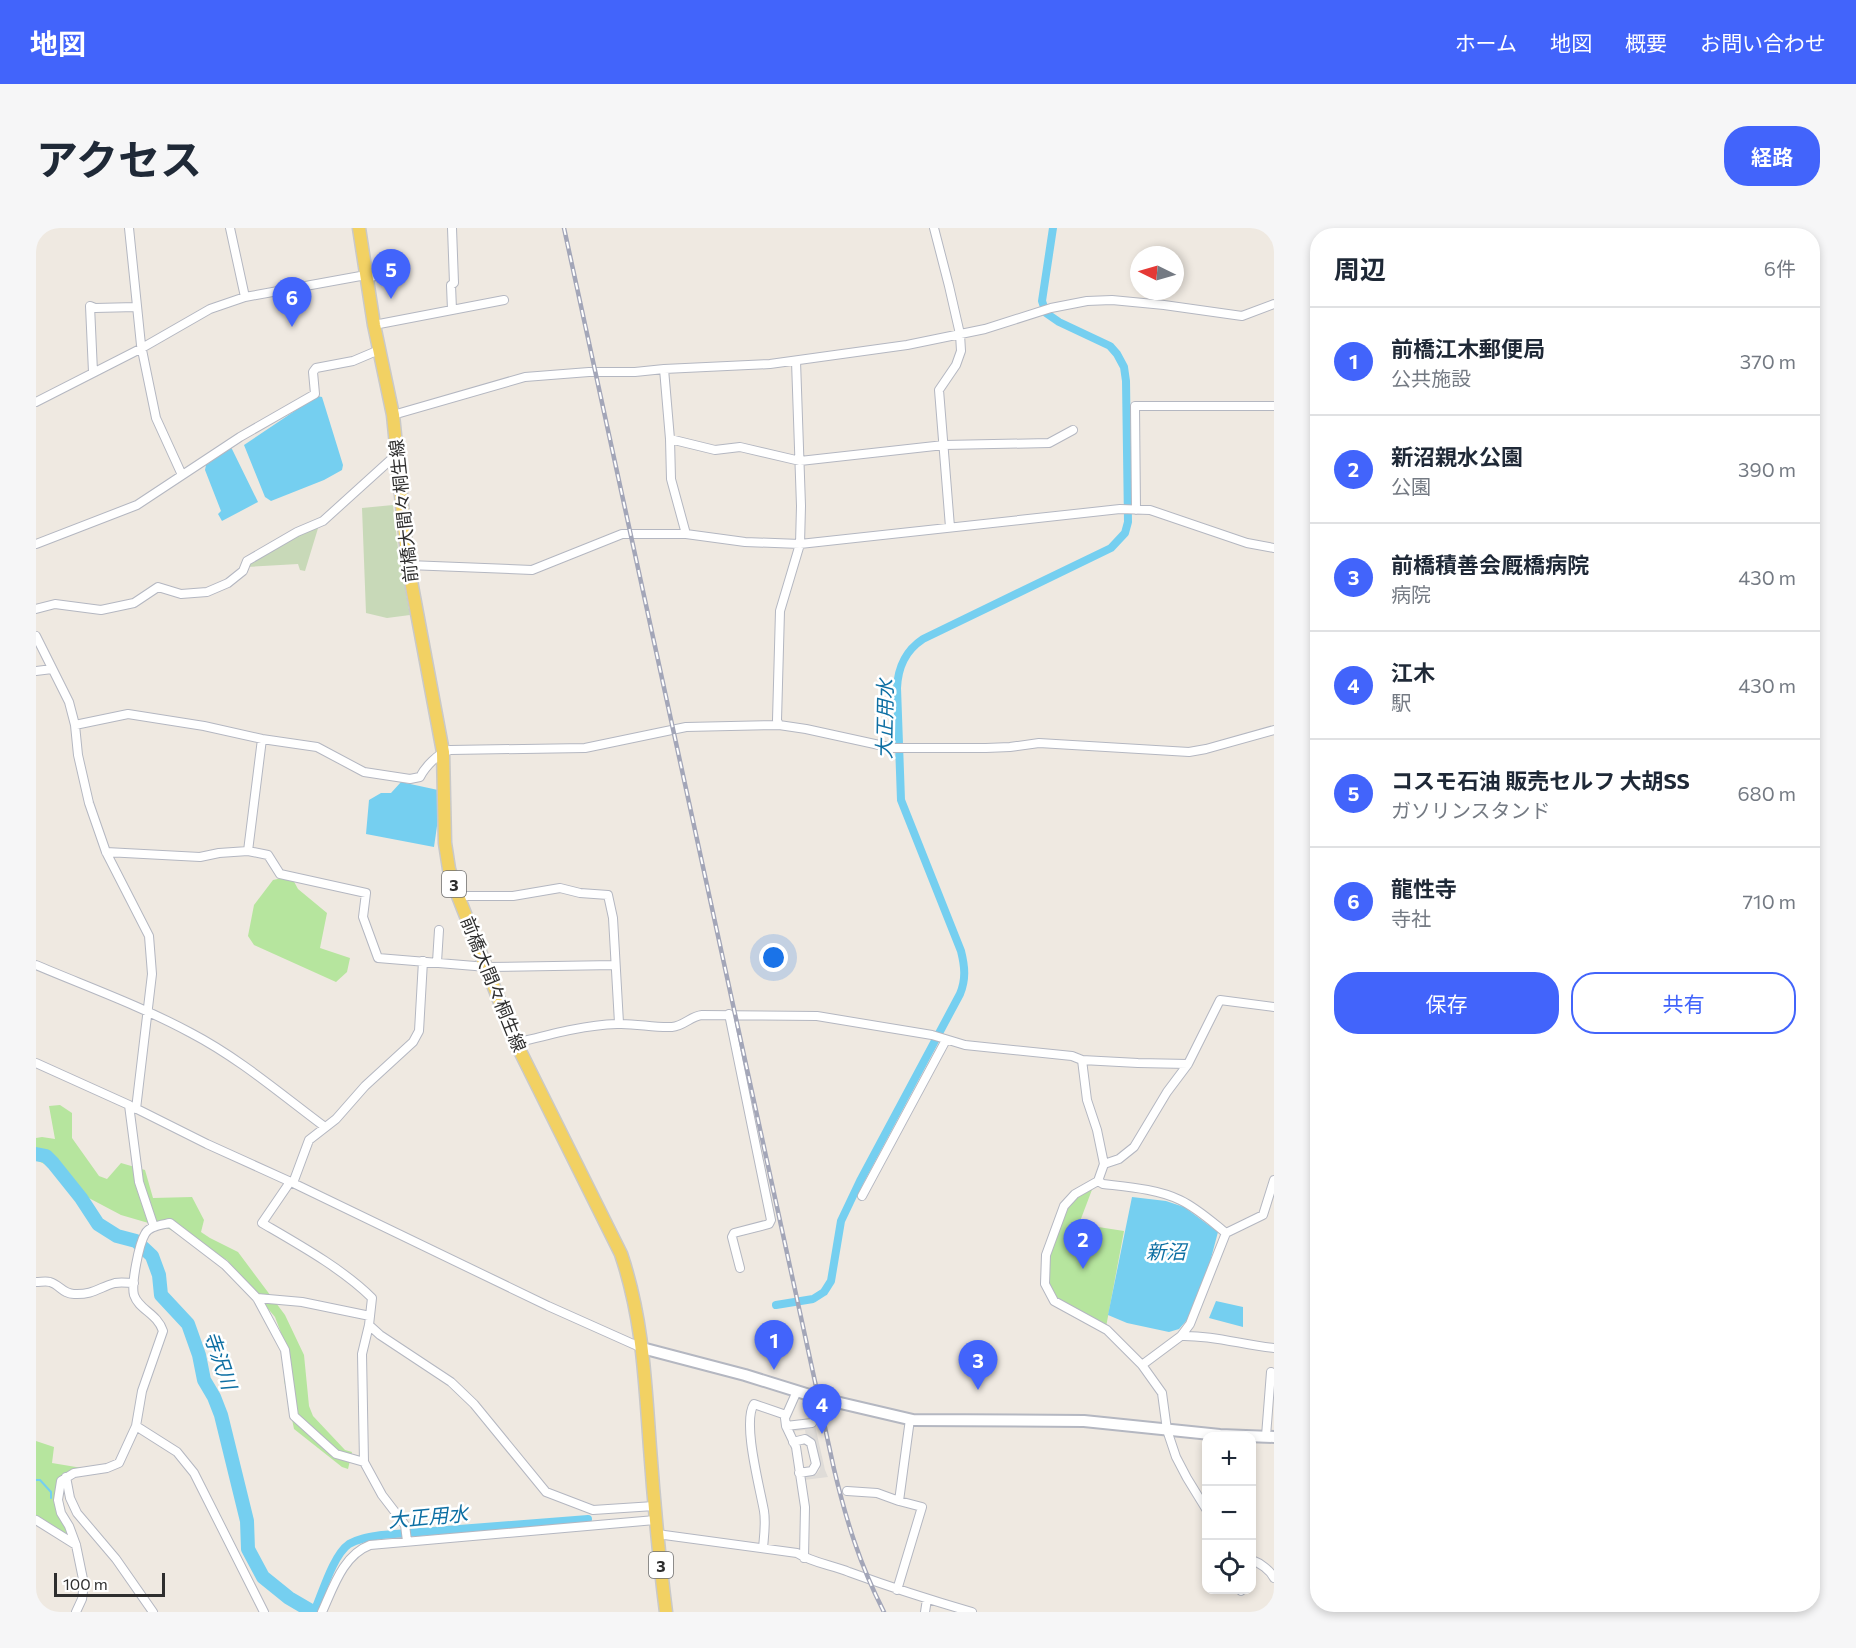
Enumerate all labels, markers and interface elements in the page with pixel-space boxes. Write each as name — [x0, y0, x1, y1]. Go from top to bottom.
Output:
text: 地図 — [30, 26, 86, 60]
text: ホーム — [1455, 30, 1517, 55]
text: 地図 — [1550, 30, 1592, 55]
text: 概要 — [1625, 30, 1667, 55]
text: お問い合わせ — [1700, 30, 1826, 55]
button: 経路 — [1724, 126, 1820, 186]
text: アクセス — [36, 132, 202, 184]
north arrow — [1130, 246, 1184, 300]
pin: 5 — [372, 250, 410, 299]
text: 周辺 — [1334, 253, 1386, 284]
text: 6件 — [1764, 256, 1796, 280]
pin: 6 — [272, 278, 312, 327]
text: 前橋江木郵便局 — [1391, 335, 1545, 362]
text: 1 — [1349, 349, 1358, 373]
text: 370 m — [1740, 349, 1796, 373]
text: 公共施設 — [1391, 366, 1471, 390]
street label: 前橋大間々桐生線 — [385, 438, 421, 584]
text: 新沼親水公園 — [1391, 443, 1523, 470]
text: 2 — [1348, 457, 1359, 481]
text: 390 m — [1738, 457, 1796, 481]
text: 公園 — [1391, 474, 1431, 498]
text: 前橋積善会厩橋病院 — [1391, 551, 1589, 578]
text: 3 — [1348, 565, 1359, 589]
text: 430 m — [1738, 565, 1796, 589]
text: 病院 — [1391, 582, 1431, 606]
text: 江木 — [1391, 659, 1435, 686]
text: 4 — [1347, 673, 1360, 697]
text: 430 m — [1738, 673, 1796, 697]
water label: 大正用水 — [871, 677, 897, 759]
text: 駅 — [1391, 690, 1411, 714]
text: コスモ石油 販売セルフ 大胡SS — [1391, 767, 1690, 794]
text: 5 — [1348, 781, 1359, 805]
text: 680 m — [1737, 781, 1796, 805]
text: ガソリンスタンド — [1391, 798, 1551, 822]
road number: 3 — [442, 871, 466, 897]
text: 龍性寺 — [1391, 875, 1457, 902]
text: 6 — [1347, 889, 1360, 913]
text: 710 m — [1743, 889, 1796, 913]
text: 寺社 — [1391, 906, 1431, 930]
street label: 前橋大間々桐生線 — [457, 913, 531, 1055]
your location — [759, 943, 788, 972]
button: 保存 — [1334, 972, 1559, 1034]
button: 共有 — [1571, 972, 1796, 1034]
pin: 2 — [1064, 1220, 1102, 1269]
water label: 新沼 — [1146, 1239, 1189, 1263]
pin: 1 — [754, 1320, 794, 1370]
water label: 寺沢川 — [200, 1328, 243, 1394]
pin: 3 — [958, 1340, 998, 1390]
pin: 4 — [802, 1384, 842, 1434]
map controls — [1202, 1432, 1256, 1594]
button: + — [1202, 1432, 1256, 1486]
button: − — [1202, 1486, 1256, 1540]
water label: 大正用水 — [387, 1500, 471, 1531]
button: locate — [1202, 1540, 1256, 1594]
road number: 3 — [649, 1552, 673, 1578]
scale bar — [54, 1570, 165, 1598]
text: 100 m — [63, 1574, 108, 1593]

